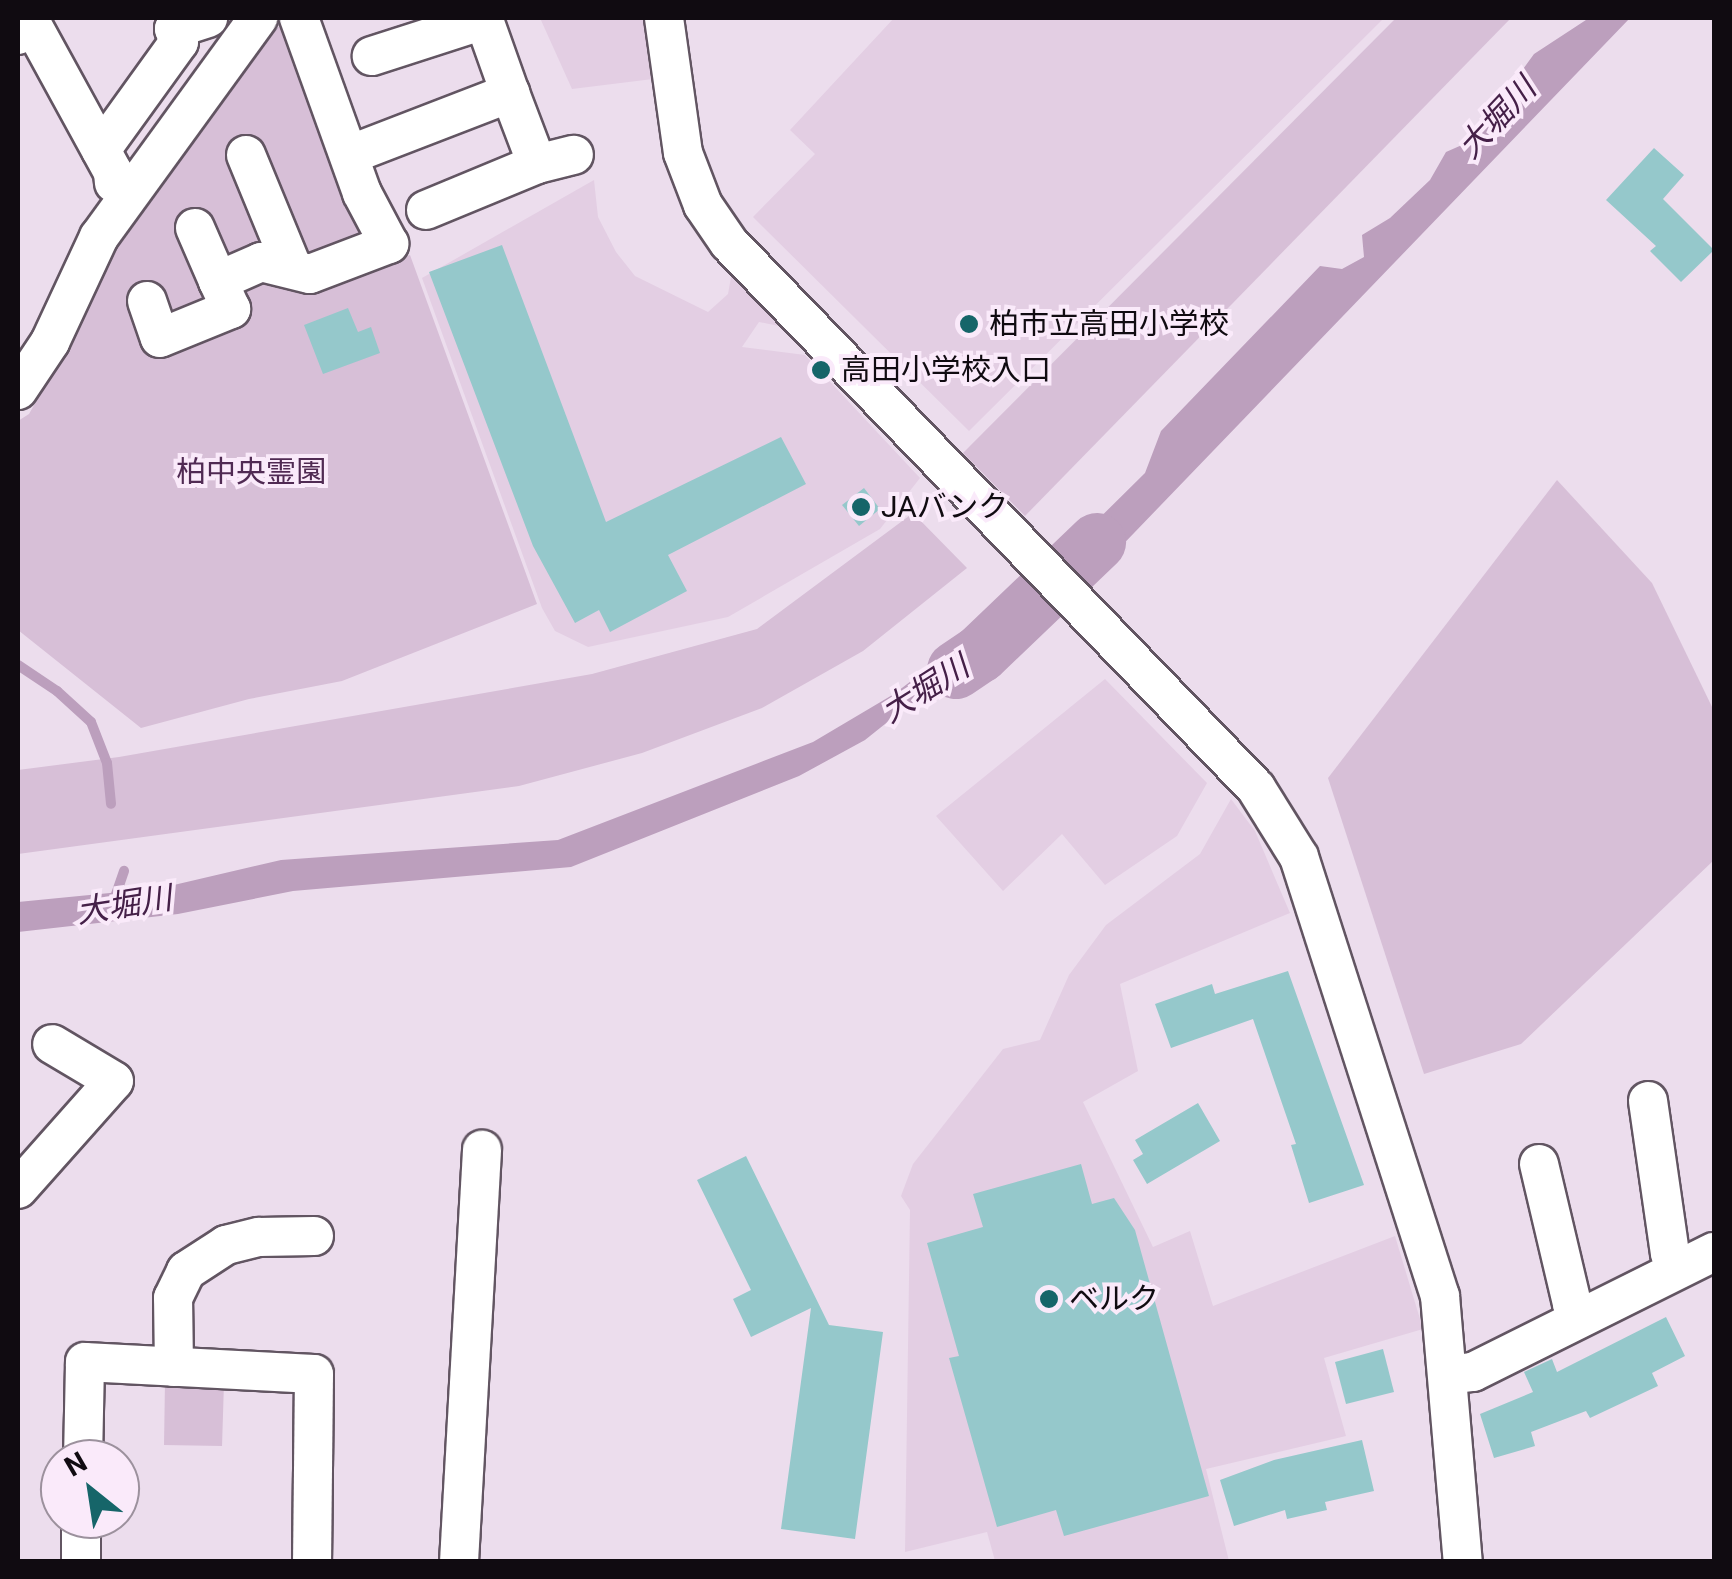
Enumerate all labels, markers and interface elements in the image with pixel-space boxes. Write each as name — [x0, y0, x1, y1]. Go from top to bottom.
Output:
water label: 大堀川 — [1450, 70, 1544, 166]
place label: 柏市立高田小学校 — [989, 306, 1229, 342]
marker: 柏市立高田小学校 — [958, 313, 980, 335]
place label: 高田小学校入口 — [841, 352, 1051, 388]
marker: 高田小学校入口 — [810, 359, 832, 381]
park label: 柏中央霊園 — [176, 454, 326, 490]
place label: JAバンク — [881, 489, 1007, 525]
marker: JAバンク — [850, 496, 872, 518]
water label: 大堀川 — [874, 647, 976, 731]
water label: 大堀川 — [74, 879, 174, 931]
place label: ベルク — [1069, 1281, 1159, 1317]
marker: ベルク — [1038, 1288, 1060, 1310]
north arrow — [40, 1439, 140, 1539]
text: N — [59, 1445, 93, 1484]

